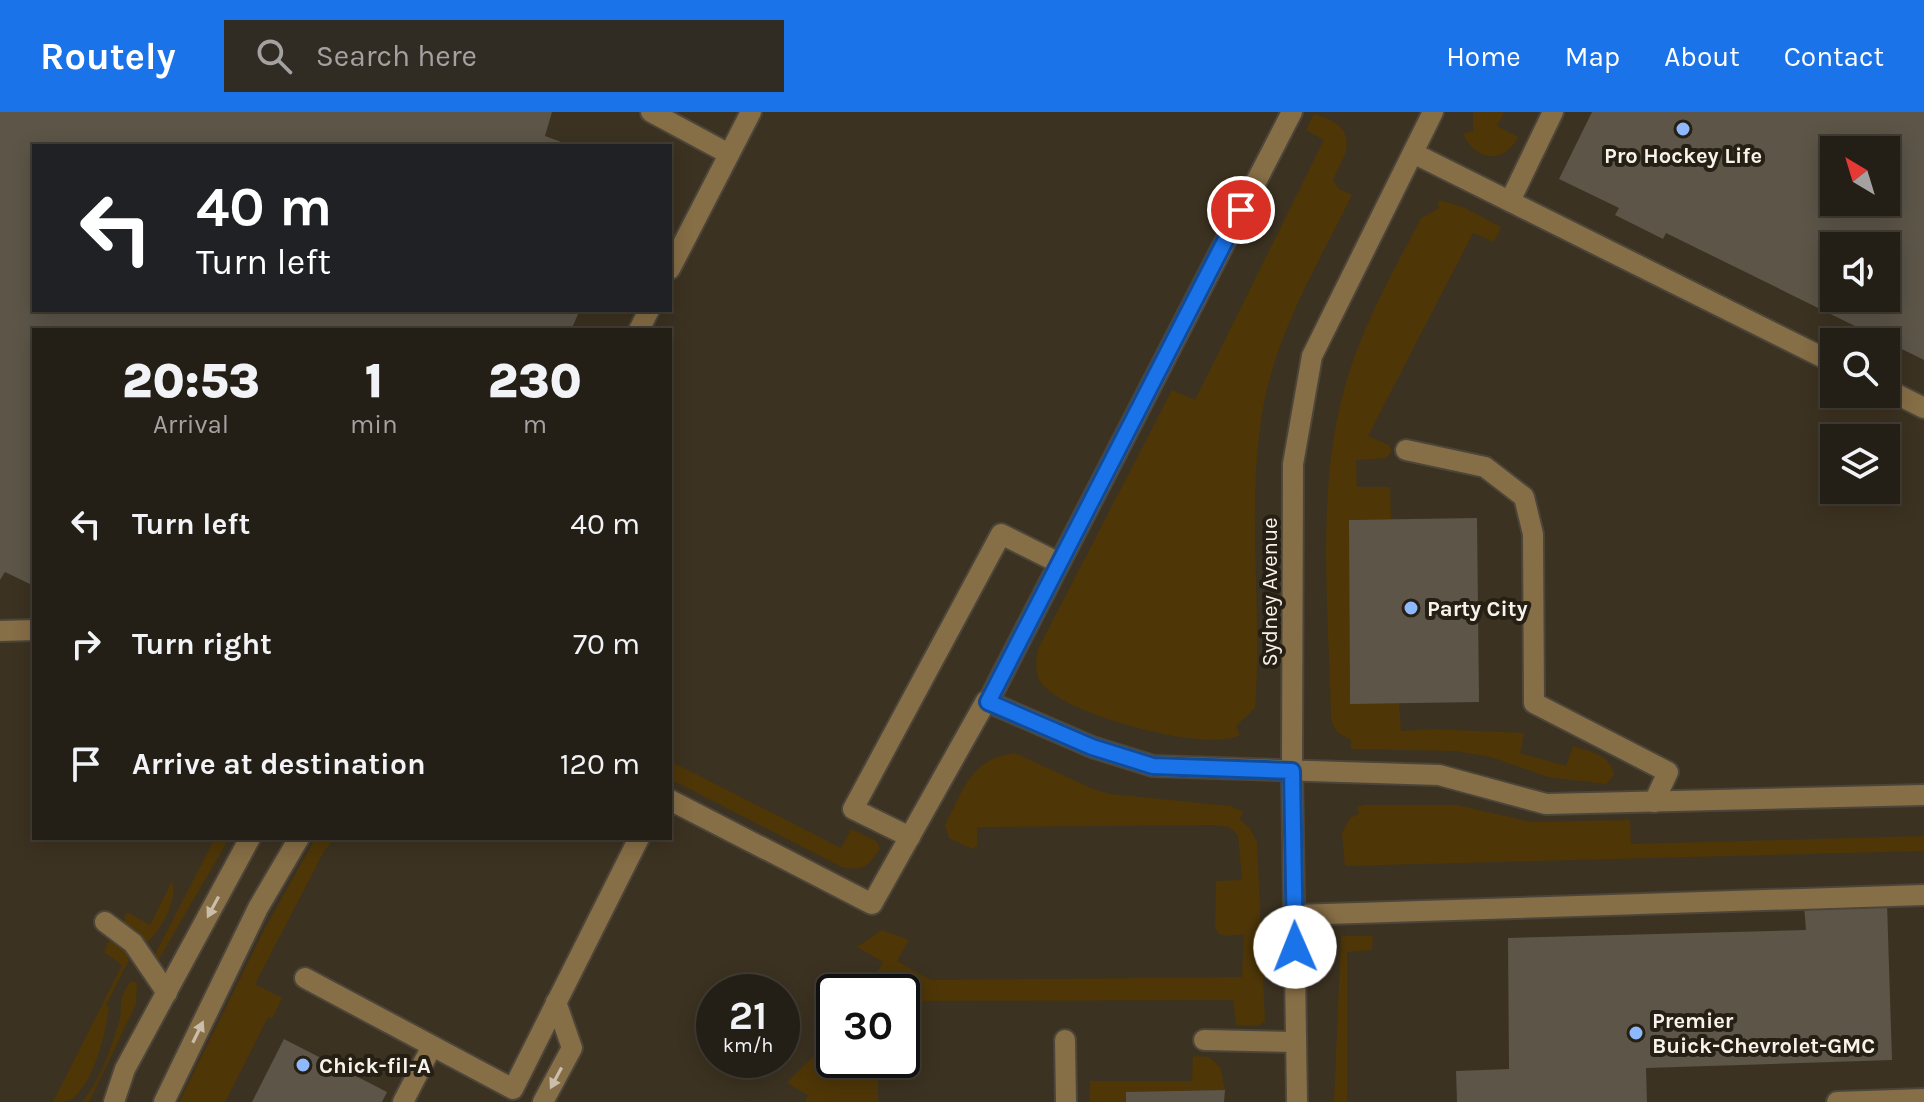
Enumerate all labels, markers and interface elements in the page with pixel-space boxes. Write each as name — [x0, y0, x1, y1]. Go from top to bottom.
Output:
search box — [224, 20, 784, 92]
text: Routely — [40, 34, 176, 79]
icon: search — [252, 34, 296, 78]
text: Search here — [316, 38, 477, 74]
text: Home — [1446, 40, 1521, 73]
text: Map — [1565, 40, 1620, 73]
text: About — [1664, 40, 1740, 73]
text: Contact — [1784, 40, 1884, 73]
marker: Pro Hockey Life — [1674, 120, 1692, 138]
north arrow — [1820, 136, 1900, 216]
map controls — [1820, 136, 1900, 504]
place label: Pro Hockey Life — [1604, 143, 1762, 169]
text: 40 m — [196, 174, 332, 239]
icon: left — [64, 176, 168, 280]
pin — [1207, 176, 1275, 244]
icon: arrive — [1219, 188, 1263, 232]
button: sound — [1820, 232, 1900, 312]
text: Turn left — [196, 241, 331, 283]
button: search — [1820, 328, 1900, 408]
text: 20:53 — [122, 353, 260, 409]
text: 1 — [365, 353, 383, 409]
text: 230 — [488, 353, 582, 409]
text: Arrival — [153, 409, 229, 440]
text: min — [350, 409, 398, 440]
text: m — [523, 409, 547, 440]
button: layers — [1820, 424, 1900, 504]
icon: left — [64, 502, 108, 546]
text: Turn left — [132, 506, 250, 542]
text: 40 m — [570, 506, 640, 542]
street label: Sydney Avenue — [1257, 517, 1283, 667]
place label: Party City — [1427, 596, 1528, 622]
marker: Party City — [1402, 599, 1420, 617]
icon: right — [64, 622, 108, 666]
text: Turn right — [132, 626, 272, 662]
text: 70 m — [573, 626, 640, 662]
icon: arrive — [64, 742, 108, 786]
text: Arrive at destination — [132, 746, 426, 782]
text: 120 m — [560, 746, 640, 782]
one-way arrow — [207, 895, 220, 918]
position arrow — [1253, 905, 1337, 989]
speed limit sign: 30 — [816, 974, 920, 1078]
text: 21 — [729, 992, 767, 1039]
place label: Premier Buick-Chevrolet-GMC — [1652, 1008, 1875, 1059]
one-way arrow — [191, 1020, 205, 1043]
marker: Premier Buick-Chevrolet-GMC — [1627, 1024, 1645, 1042]
text: km/h — [723, 1034, 773, 1057]
place label: Chick-fil-A — [319, 1053, 431, 1079]
marker: Chick-fil-A — [294, 1056, 312, 1074]
one-way arrow — [549, 1067, 562, 1090]

